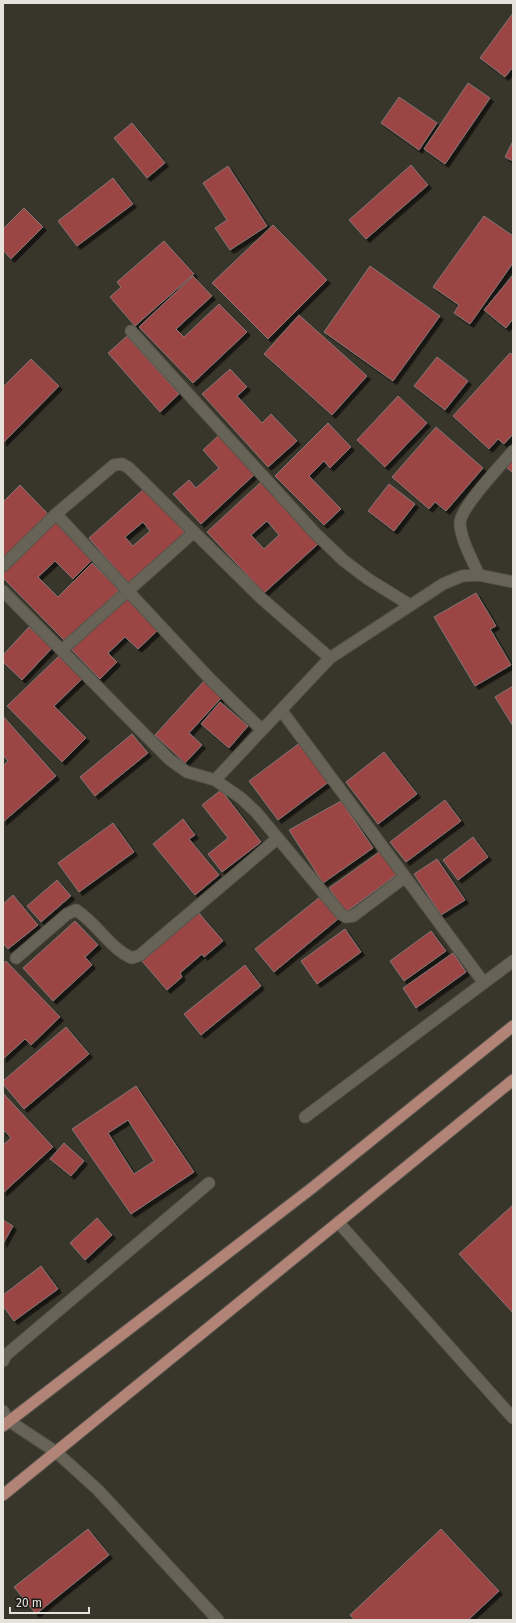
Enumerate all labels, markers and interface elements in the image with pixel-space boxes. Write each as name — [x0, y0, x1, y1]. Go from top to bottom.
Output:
scale bar — [10, 1589, 89, 1615]
text: 20 m — [16, 1596, 42, 1610]

